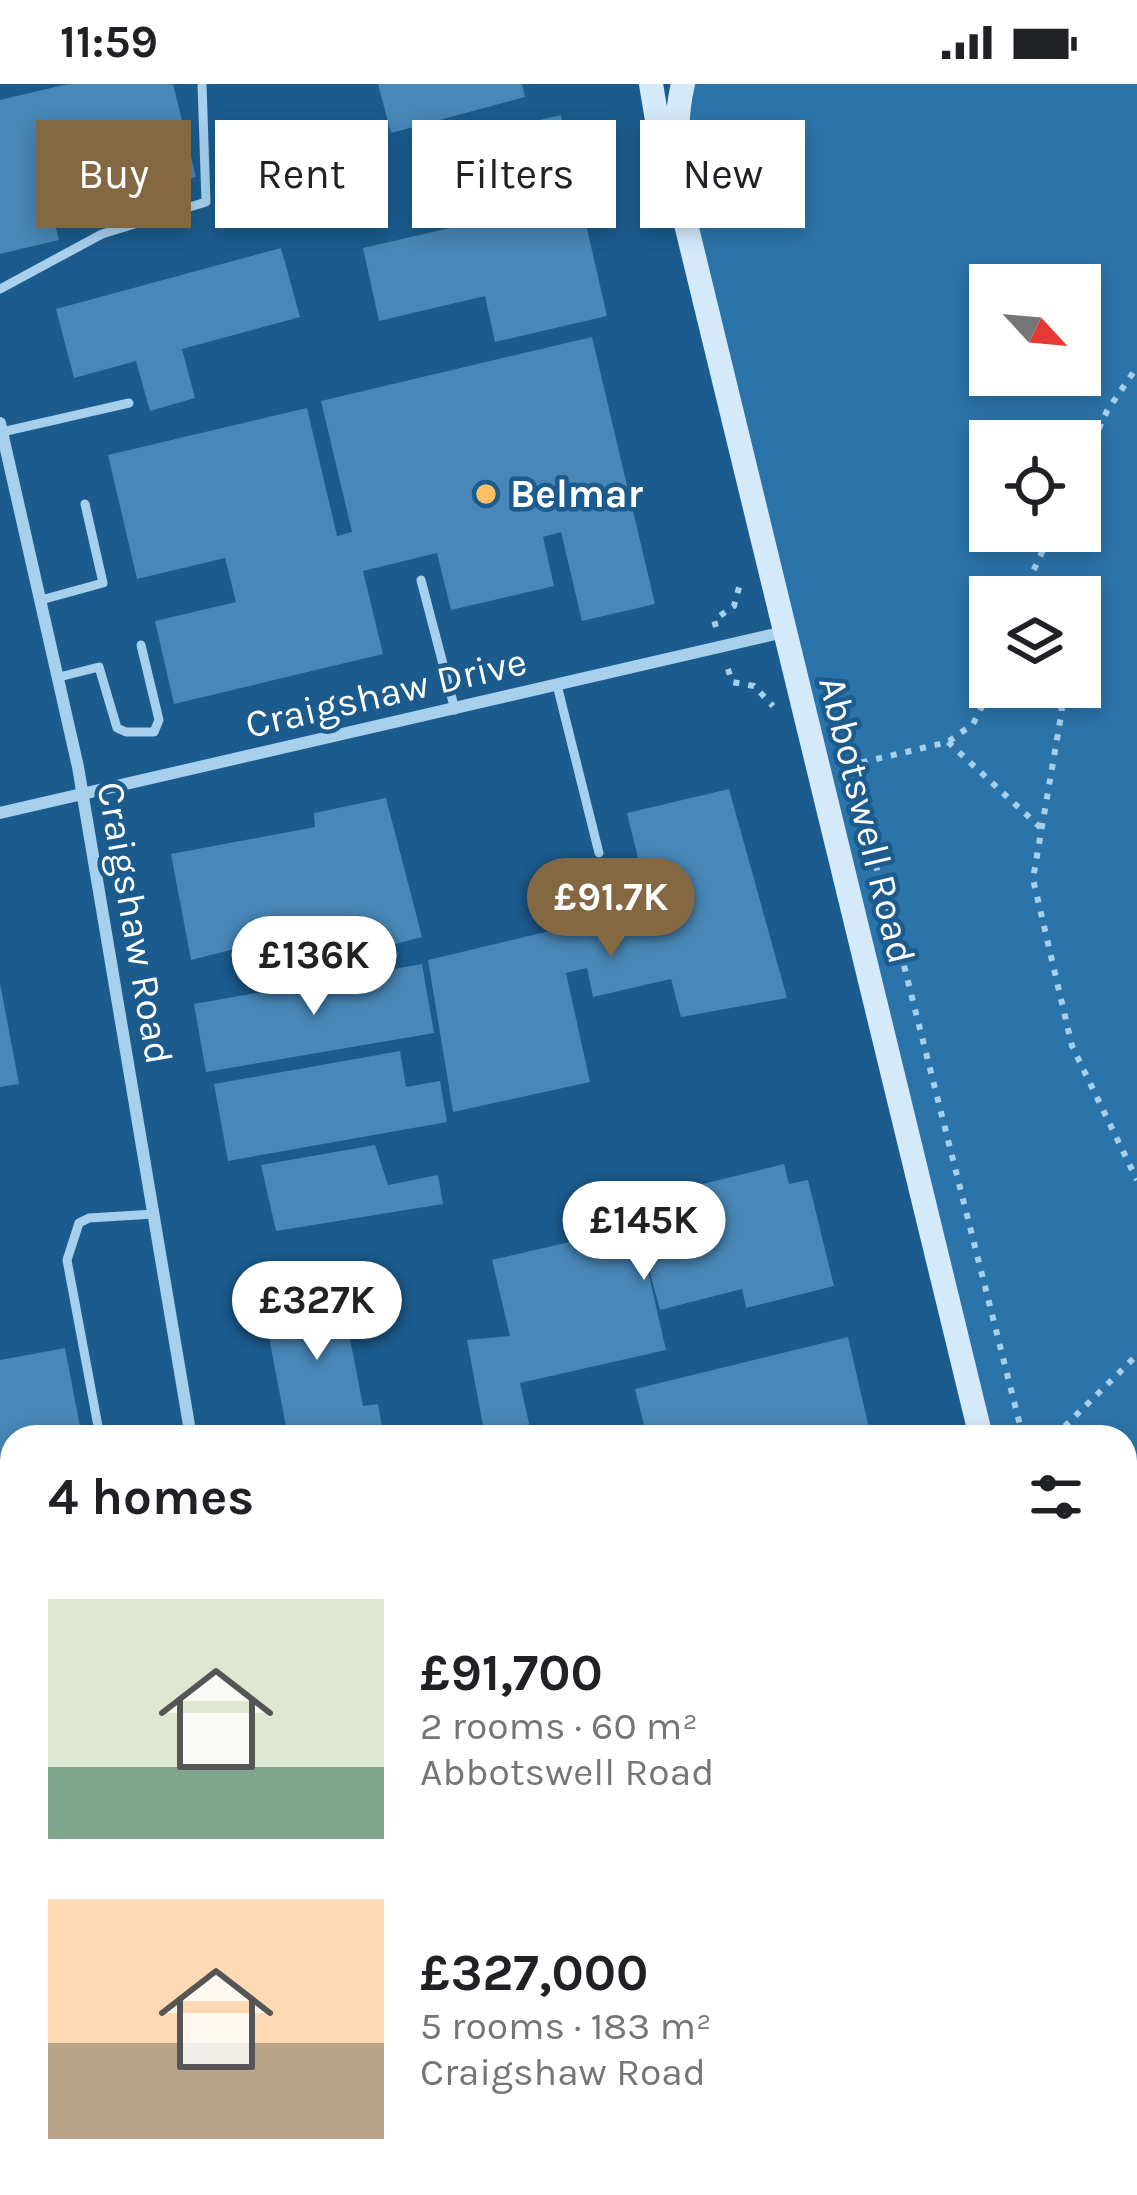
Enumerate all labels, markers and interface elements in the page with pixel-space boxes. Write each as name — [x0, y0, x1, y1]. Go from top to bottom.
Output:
text: 11:59 — [60, 16, 158, 68]
chip: Buy — [36, 120, 191, 228]
chip: Rent — [215, 120, 388, 228]
chip: Filters — [412, 120, 616, 228]
chip: New — [640, 120, 805, 228]
north arrow — [969, 264, 1101, 396]
map controls — [969, 264, 1101, 708]
button: locate — [969, 420, 1101, 552]
place label: Belmar — [510, 471, 644, 517]
marker: Belmar — [473, 481, 499, 507]
button: layers — [969, 576, 1101, 708]
street label: Craigshaw Drive — [241, 638, 531, 748]
street label: Abbotswell Road — [809, 672, 925, 968]
street label: Craigshaw Road — [88, 778, 182, 1068]
pin: £91.7K — [513, 858, 709, 960]
text: £91.7K — [554, 874, 668, 920]
pin: £136K — [230, 916, 398, 1018]
text: £136K — [259, 932, 369, 978]
pin: £145K — [560, 1181, 728, 1283]
text: £145K — [590, 1197, 698, 1243]
pin: £327K — [233, 1261, 401, 1363]
text: £327K — [259, 1277, 375, 1323]
icon: filters — [1023, 1464, 1089, 1530]
text: 4 homes — [48, 1467, 254, 1527]
text: £91,700 — [420, 1643, 603, 1703]
icon: home — [144, 1647, 288, 1791]
text: 2 rooms · 60 m² — [420, 1703, 698, 1749]
text: Abbotswell Road — [420, 1749, 714, 1795]
text: £327,000 — [420, 1943, 648, 2003]
icon: home — [144, 1947, 288, 2091]
text: 5 rooms · 183 m² — [420, 2003, 712, 2049]
text: Craigshaw Road — [420, 2049, 706, 2095]

